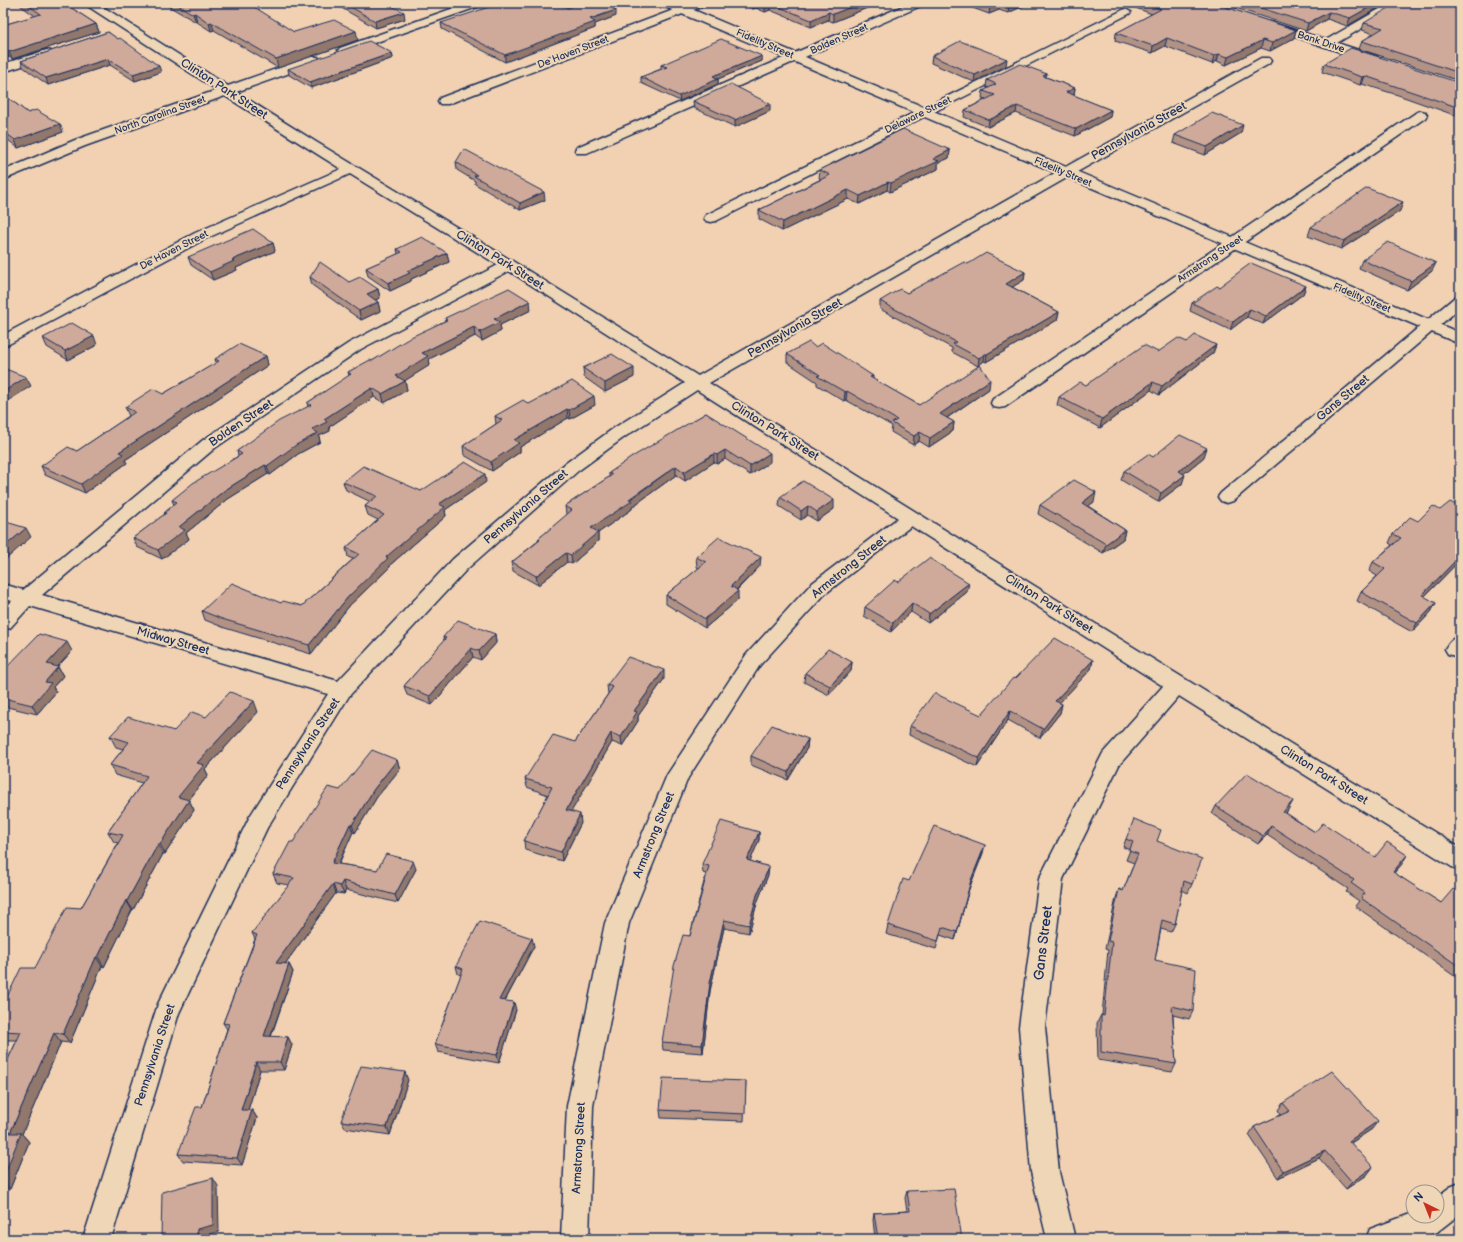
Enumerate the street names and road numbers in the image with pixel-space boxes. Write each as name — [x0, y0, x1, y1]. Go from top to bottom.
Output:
street label: Bolden Street — [808, 21, 870, 57]
street label: Fidelity Street — [734, 26, 796, 62]
street label: Bank Drive — [1296, 29, 1346, 55]
street label: De Haven Street — [536, 33, 610, 71]
street label: Clinton Park Street — [178, 55, 271, 123]
street label: North Carolina Street — [113, 93, 207, 137]
street label: Delaware Street — [883, 94, 953, 136]
street label: Pennsylvania Street — [1089, 98, 1190, 163]
street label: Fidelity Street — [1032, 154, 1094, 190]
street label: Clinton Park Street — [453, 227, 547, 293]
street label: De Haven Street — [138, 228, 210, 272]
street label: Armstrong Street — [1175, 233, 1245, 285]
street label: Fidelity Street — [1331, 280, 1393, 316]
street label: Pennsylvania Street — [745, 295, 845, 361]
street label: Gans Street — [1313, 371, 1373, 424]
street label: Bolden Street — [206, 396, 276, 450]
street label: Clinton Park Street — [728, 398, 822, 464]
street label: Pennsylvania Street — [481, 466, 571, 548]
street label: Armstrong Street — [809, 532, 890, 602]
street label: Clinton Park Street — [1002, 571, 1096, 637]
street label: Midway Street — [135, 623, 211, 659]
street label: Pennsylvania Street — [273, 695, 343, 793]
street label: Clinton Park Street — [1277, 742, 1371, 808]
street label: Armstrong Street — [630, 789, 678, 880]
street label: Gans Street — [1030, 904, 1056, 981]
street label: Pennsylvania Street — [131, 1002, 179, 1108]
street label: Armstrong Street — [569, 1101, 589, 1194]

